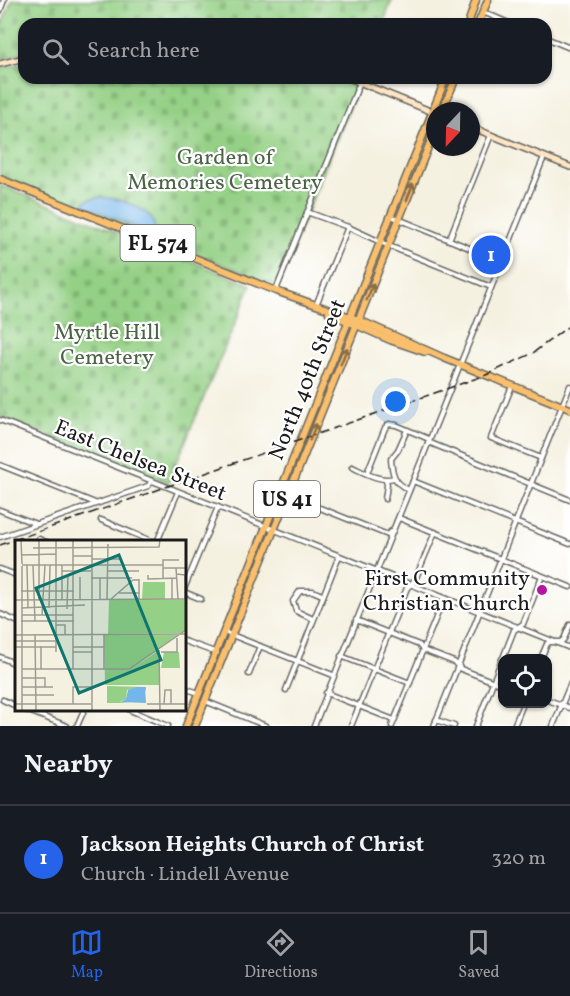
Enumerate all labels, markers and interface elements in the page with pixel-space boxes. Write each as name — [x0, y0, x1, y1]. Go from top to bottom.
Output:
search box — [18, 18, 552, 84]
icon: search — [39, 35, 72, 68]
text: Search here — [87, 36, 200, 67]
north arrow — [426, 102, 480, 156]
park label: Garden of Memories Cemetery — [127, 143, 323, 199]
one-way arrow — [405, 183, 416, 202]
road number: FL 574 — [120, 225, 195, 261]
pin: 1 — [472, 232, 510, 278]
one-way arrow — [365, 283, 376, 301]
street label: North 40th Street — [262, 294, 355, 465]
park label: Myrtle Hill Cemetery — [54, 318, 160, 374]
one-way arrow — [339, 347, 350, 366]
your location — [381, 387, 410, 416]
street label: East Chelsea Street — [49, 413, 231, 510]
one-way arrow — [308, 424, 319, 442]
road number: US 41 — [254, 481, 320, 517]
inset map — [15, 540, 186, 711]
place label: First Community Christian Church — [363, 564, 530, 620]
marker: First Community Christian Church — [535, 583, 549, 597]
map controls — [498, 654, 552, 708]
button: locate — [498, 654, 552, 708]
text: Nearby — [24, 747, 113, 783]
text: Jackson Heights Church of Christ — [81, 830, 424, 861]
text: 1 — [39, 845, 48, 873]
text: 320 m — [491, 845, 546, 873]
text: Church · Lindell Avenue — [81, 861, 289, 889]
tab: Map — [70, 926, 103, 984]
tab: Directions — [244, 926, 318, 984]
tab: Saved — [458, 926, 500, 984]

